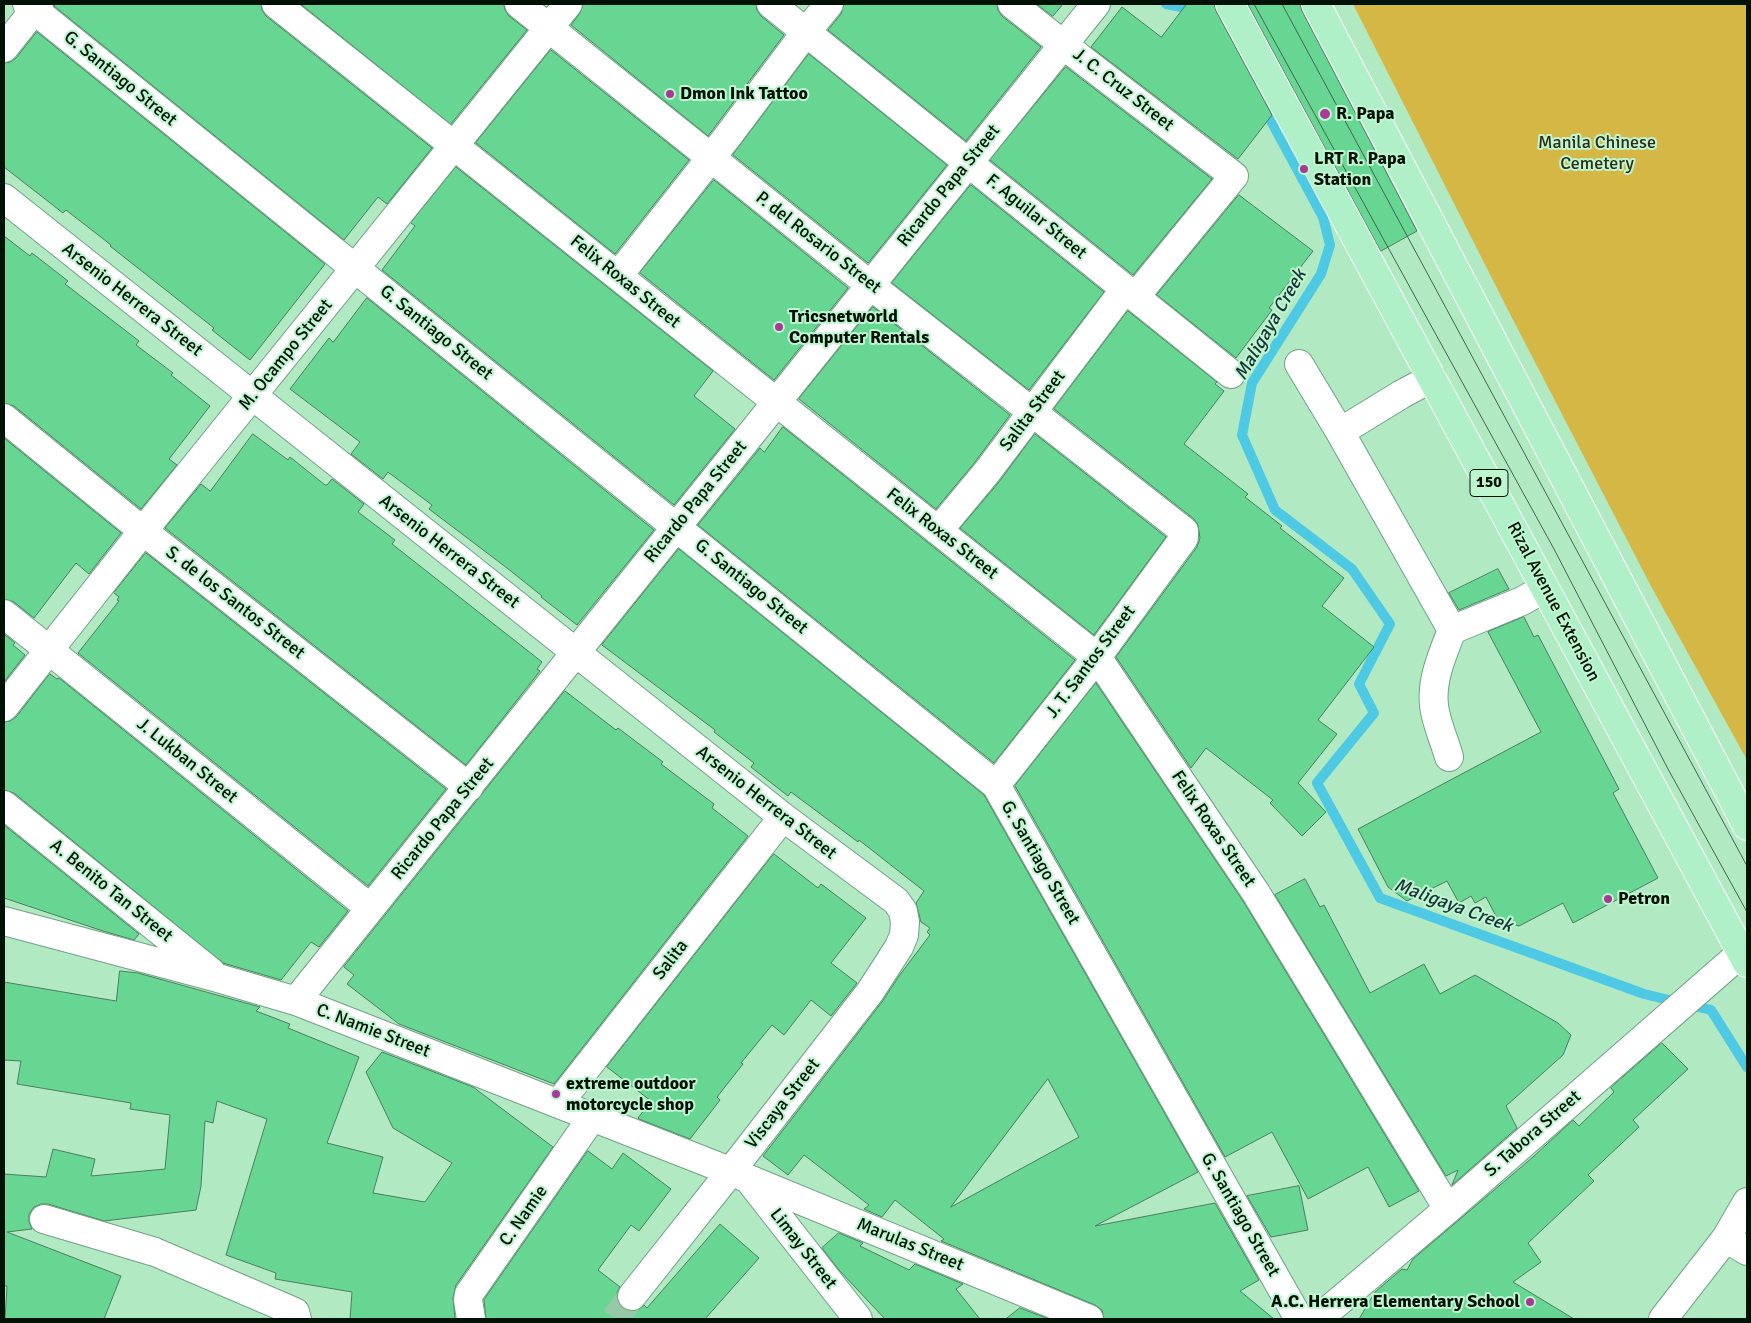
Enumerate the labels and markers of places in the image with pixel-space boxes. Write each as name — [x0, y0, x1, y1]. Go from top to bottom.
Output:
place label: Dmon Ink Tattoo — [680, 83, 808, 105]
marker: Dmon Ink Tattoo — [664, 88, 676, 100]
place label: R. Papa — [1336, 103, 1395, 125]
marker: R. Papa — [1318, 107, 1332, 121]
place label: LRT R. Papa Station — [1314, 148, 1406, 190]
marker: LRT R. Papa Station — [1298, 163, 1310, 175]
place label: Tricsnetworld Computer Rentals — [789, 306, 929, 348]
marker: Tricsnetworld Computer Rentals — [773, 321, 785, 333]
place label: Petron — [1618, 888, 1670, 910]
marker: Petron — [1602, 893, 1614, 905]
place label: extreme outdoor motorcycle shop — [566, 1073, 696, 1116]
marker: extreme outdoor motorcycle shop — [550, 1088, 562, 1100]
place label: A.C. Herrera Elementary School — [1271, 1291, 1520, 1313]
marker: A.C. Herrera Elementary School — [1524, 1296, 1536, 1308]

